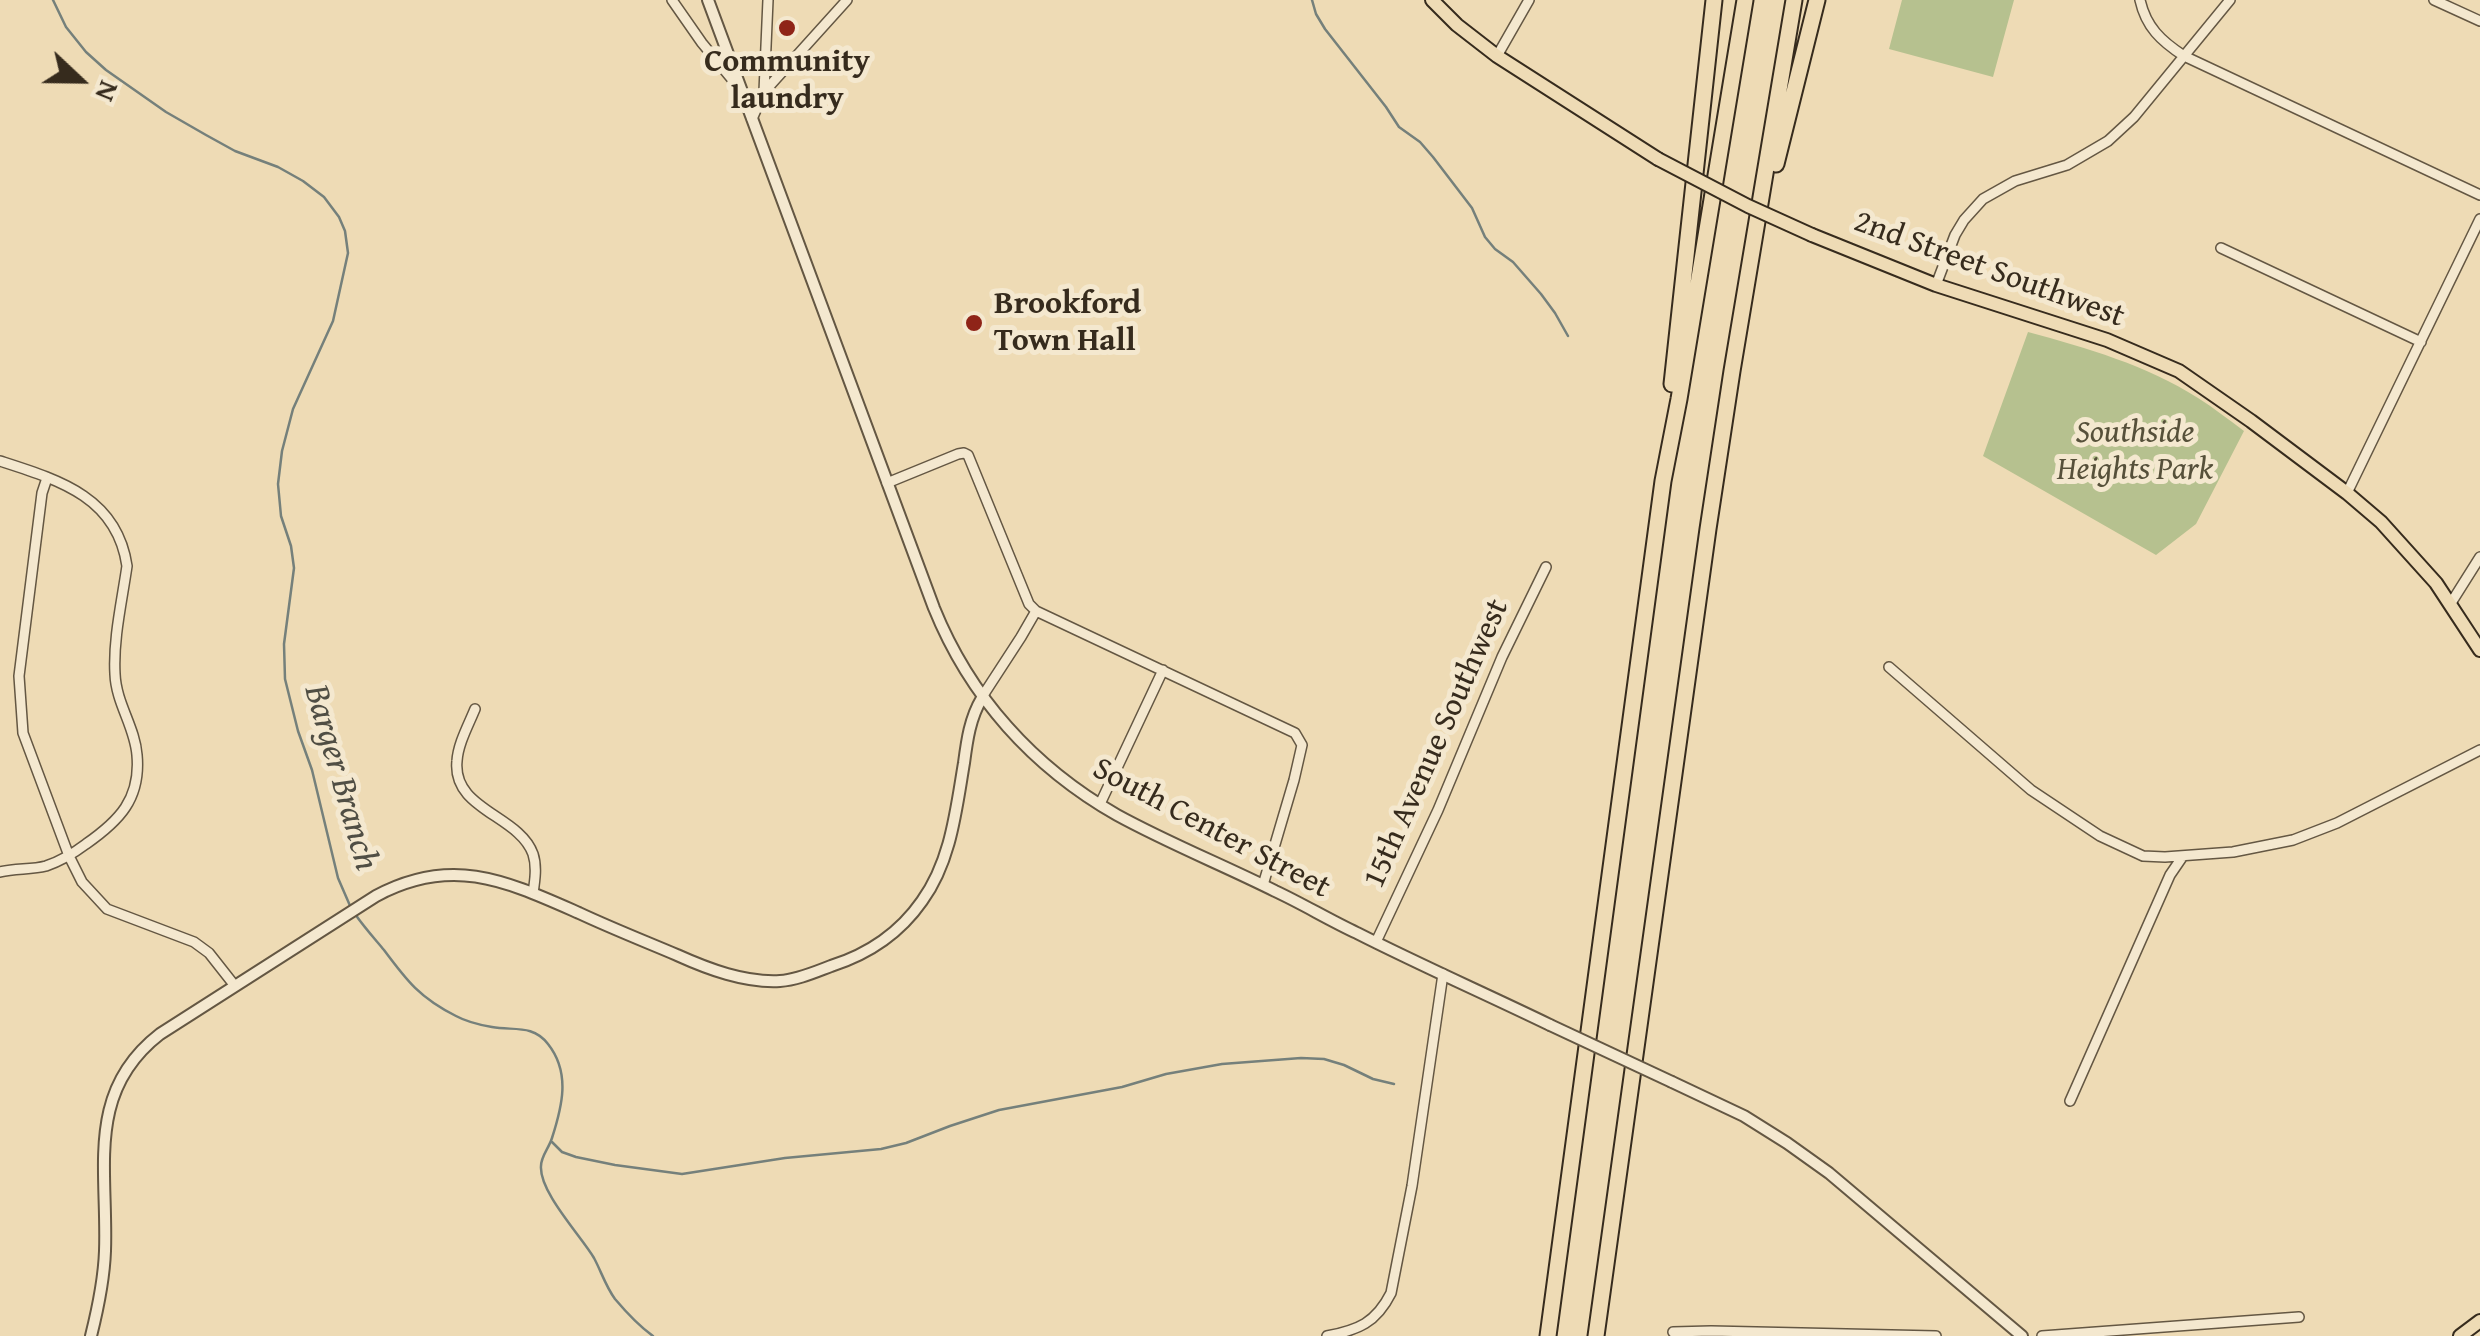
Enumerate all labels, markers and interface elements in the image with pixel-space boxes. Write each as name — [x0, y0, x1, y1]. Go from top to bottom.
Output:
marker: Community laundry — [776, 17, 798, 39]
north arrow — [30, 30, 130, 130]
place label: Community laundry — [704, 44, 870, 119]
text: N — [86, 75, 131, 108]
street label: 2nd Street Southwest — [1848, 203, 2130, 337]
place label: Brookford Town Hall — [994, 286, 1141, 361]
marker: Brookford Town Hall — [963, 312, 985, 334]
park label: Southside Heights Park — [2057, 415, 2213, 490]
street label: 15th Avenue Southwest — [1356, 594, 1518, 894]
water label: Barger Branch — [293, 680, 387, 876]
street label: South Center Street — [1086, 750, 1336, 908]

